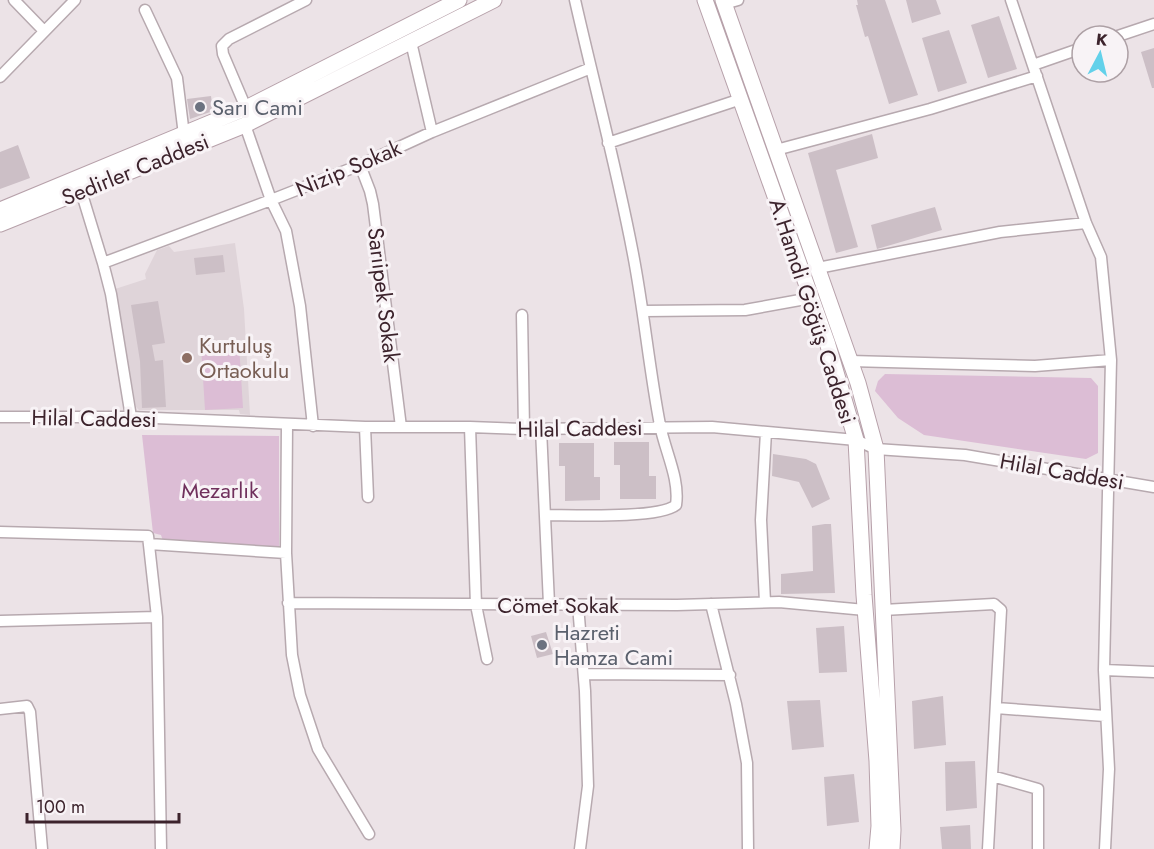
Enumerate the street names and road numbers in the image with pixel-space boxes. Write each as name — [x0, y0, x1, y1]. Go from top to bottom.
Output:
street label: Sedirler Caddesi — [57, 125, 213, 213]
street label: Nizip Sokak — [290, 131, 406, 205]
street label: A.Hamdi Göğüş Caddesi — [761, 194, 865, 428]
street label: Sarıipek Sokak — [360, 226, 408, 365]
street label: Hilal Caddesi — [31, 401, 157, 435]
street label: Hilal Caddesi — [517, 411, 643, 445]
street label: Hilal Caddesi — [997, 444, 1127, 498]
street label: Cömet Sokak — [497, 589, 619, 621]

